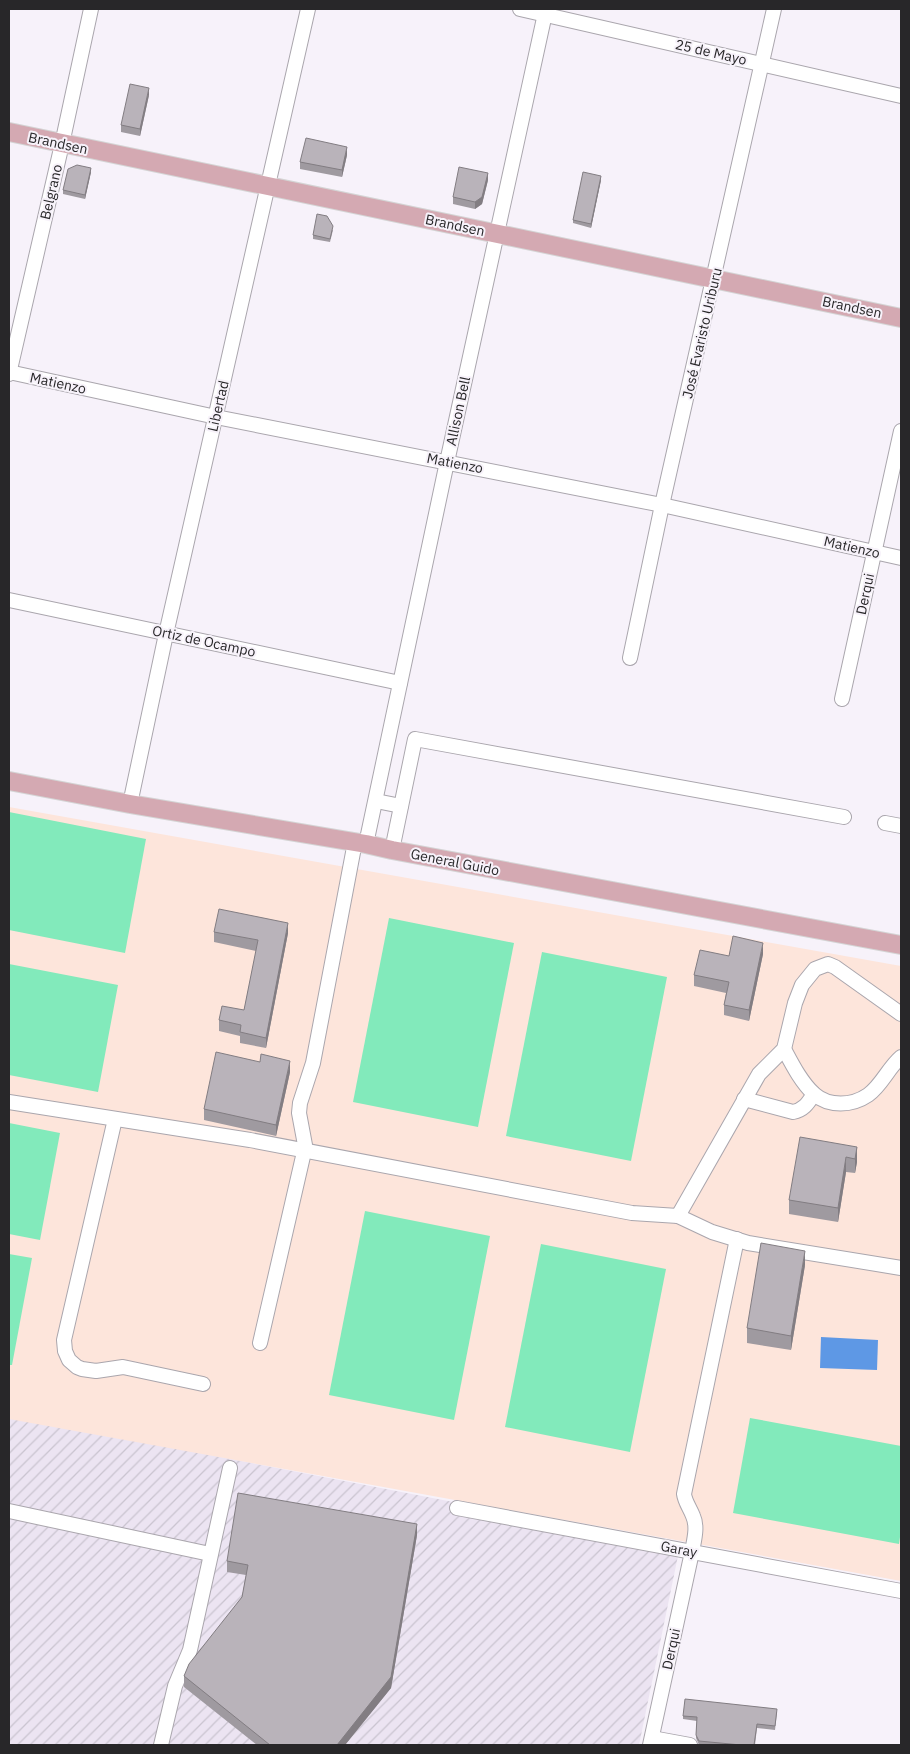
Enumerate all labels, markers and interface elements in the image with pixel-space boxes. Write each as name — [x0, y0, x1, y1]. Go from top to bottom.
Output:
street label: 25 de Mayo — [674, 35, 749, 69]
street label: Brandsen — [27, 128, 89, 158]
street label: Belgrano — [36, 162, 66, 221]
street label: Brandsen — [424, 210, 486, 240]
street label: José Evaristo Uriburu — [678, 266, 726, 400]
street label: Brandsen — [821, 292, 883, 322]
street label: Matienzo — [28, 368, 88, 398]
street label: Allison Bell — [442, 375, 474, 447]
street label: Libertad — [203, 379, 233, 433]
street label: Matienzo — [425, 449, 485, 477]
street label: Matienzo — [822, 532, 882, 562]
street label: Derqui — [852, 572, 878, 616]
street label: Ortiz de Ocampo — [151, 621, 257, 661]
street label: General Guido — [409, 845, 501, 879]
street label: Garay — [659, 1537, 699, 1561]
street label: Derqui — [658, 1627, 684, 1671]

